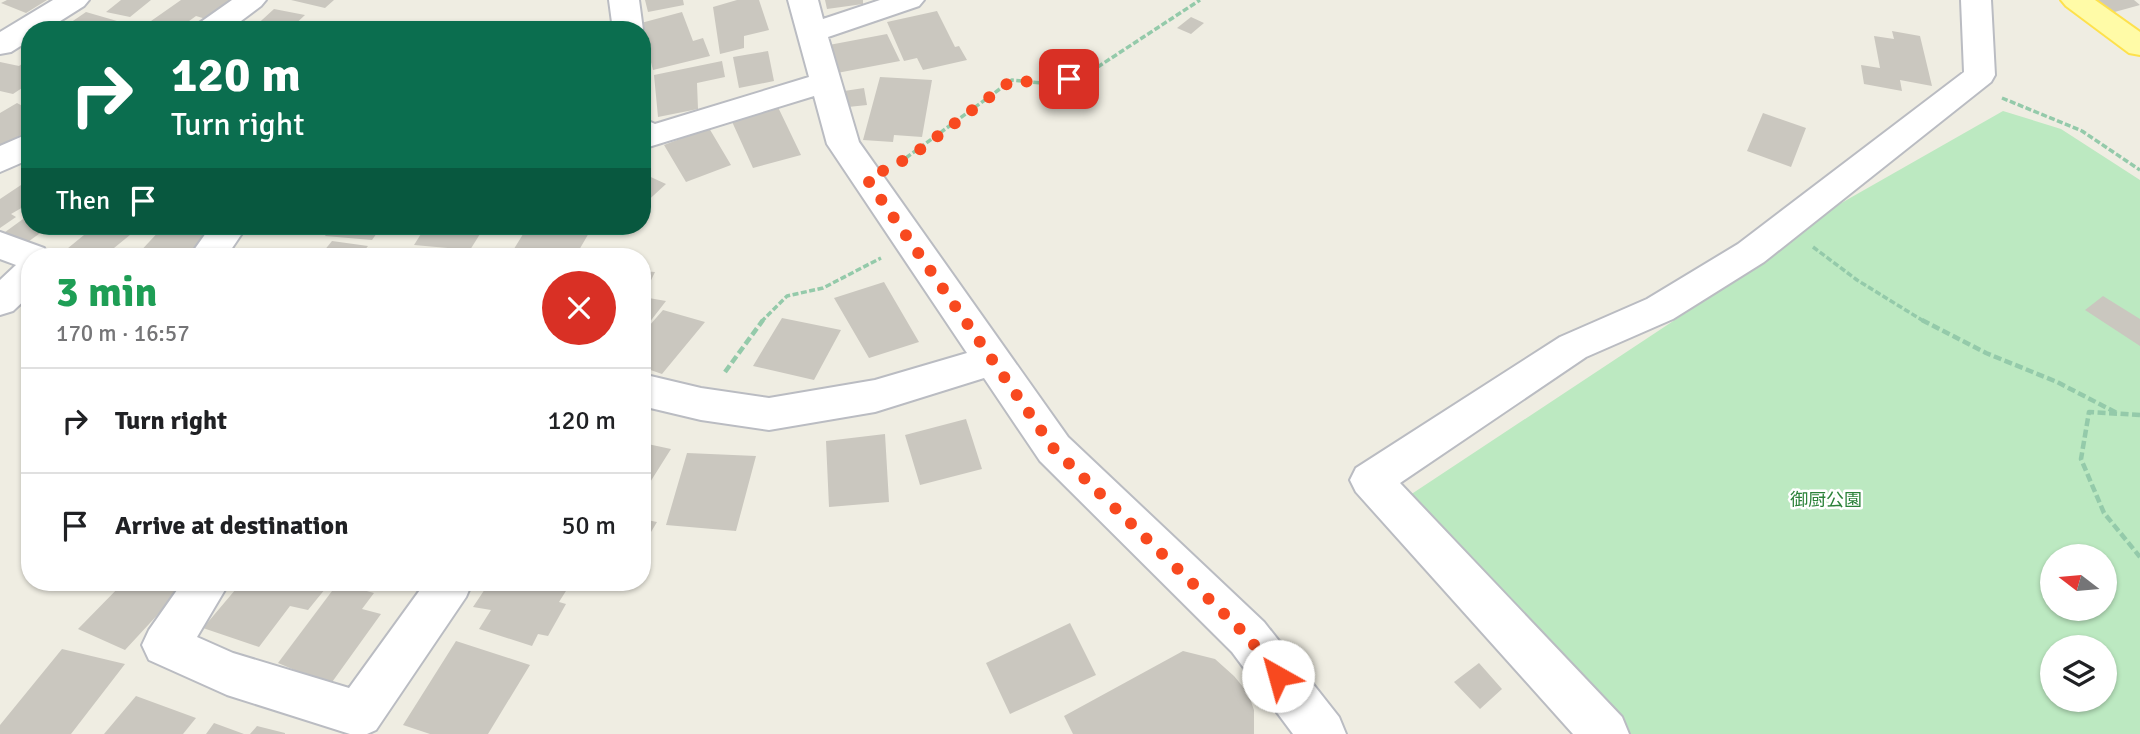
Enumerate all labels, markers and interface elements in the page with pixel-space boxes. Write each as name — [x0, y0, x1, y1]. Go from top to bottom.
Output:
text: 120 m — [171, 45, 301, 105]
icon: right — [56, 49, 147, 140]
pin — [1039, 49, 1099, 109]
icon: arrive — [1050, 60, 1088, 98]
text: Turn right — [171, 105, 304, 144]
icon: arrive — [124, 182, 162, 220]
text: Then — [56, 185, 110, 217]
text: 3 min — [56, 267, 157, 318]
button: close — [542, 271, 616, 345]
text: 170 m · 16:57 — [56, 319, 190, 348]
icon: right — [56, 402, 94, 440]
text: Turn right — [115, 405, 227, 437]
text: 120 m — [547, 405, 616, 437]
park label: 御厨公園 — [1790, 489, 1862, 511]
icon: arrive — [56, 507, 94, 545]
text: Arrive at destination — [115, 510, 348, 542]
text: 50 m — [561, 510, 616, 542]
north arrow — [2040, 544, 2118, 621]
map controls — [2040, 544, 2117, 712]
button: layers — [2040, 635, 2117, 712]
position arrow — [1241, 639, 1315, 713]

